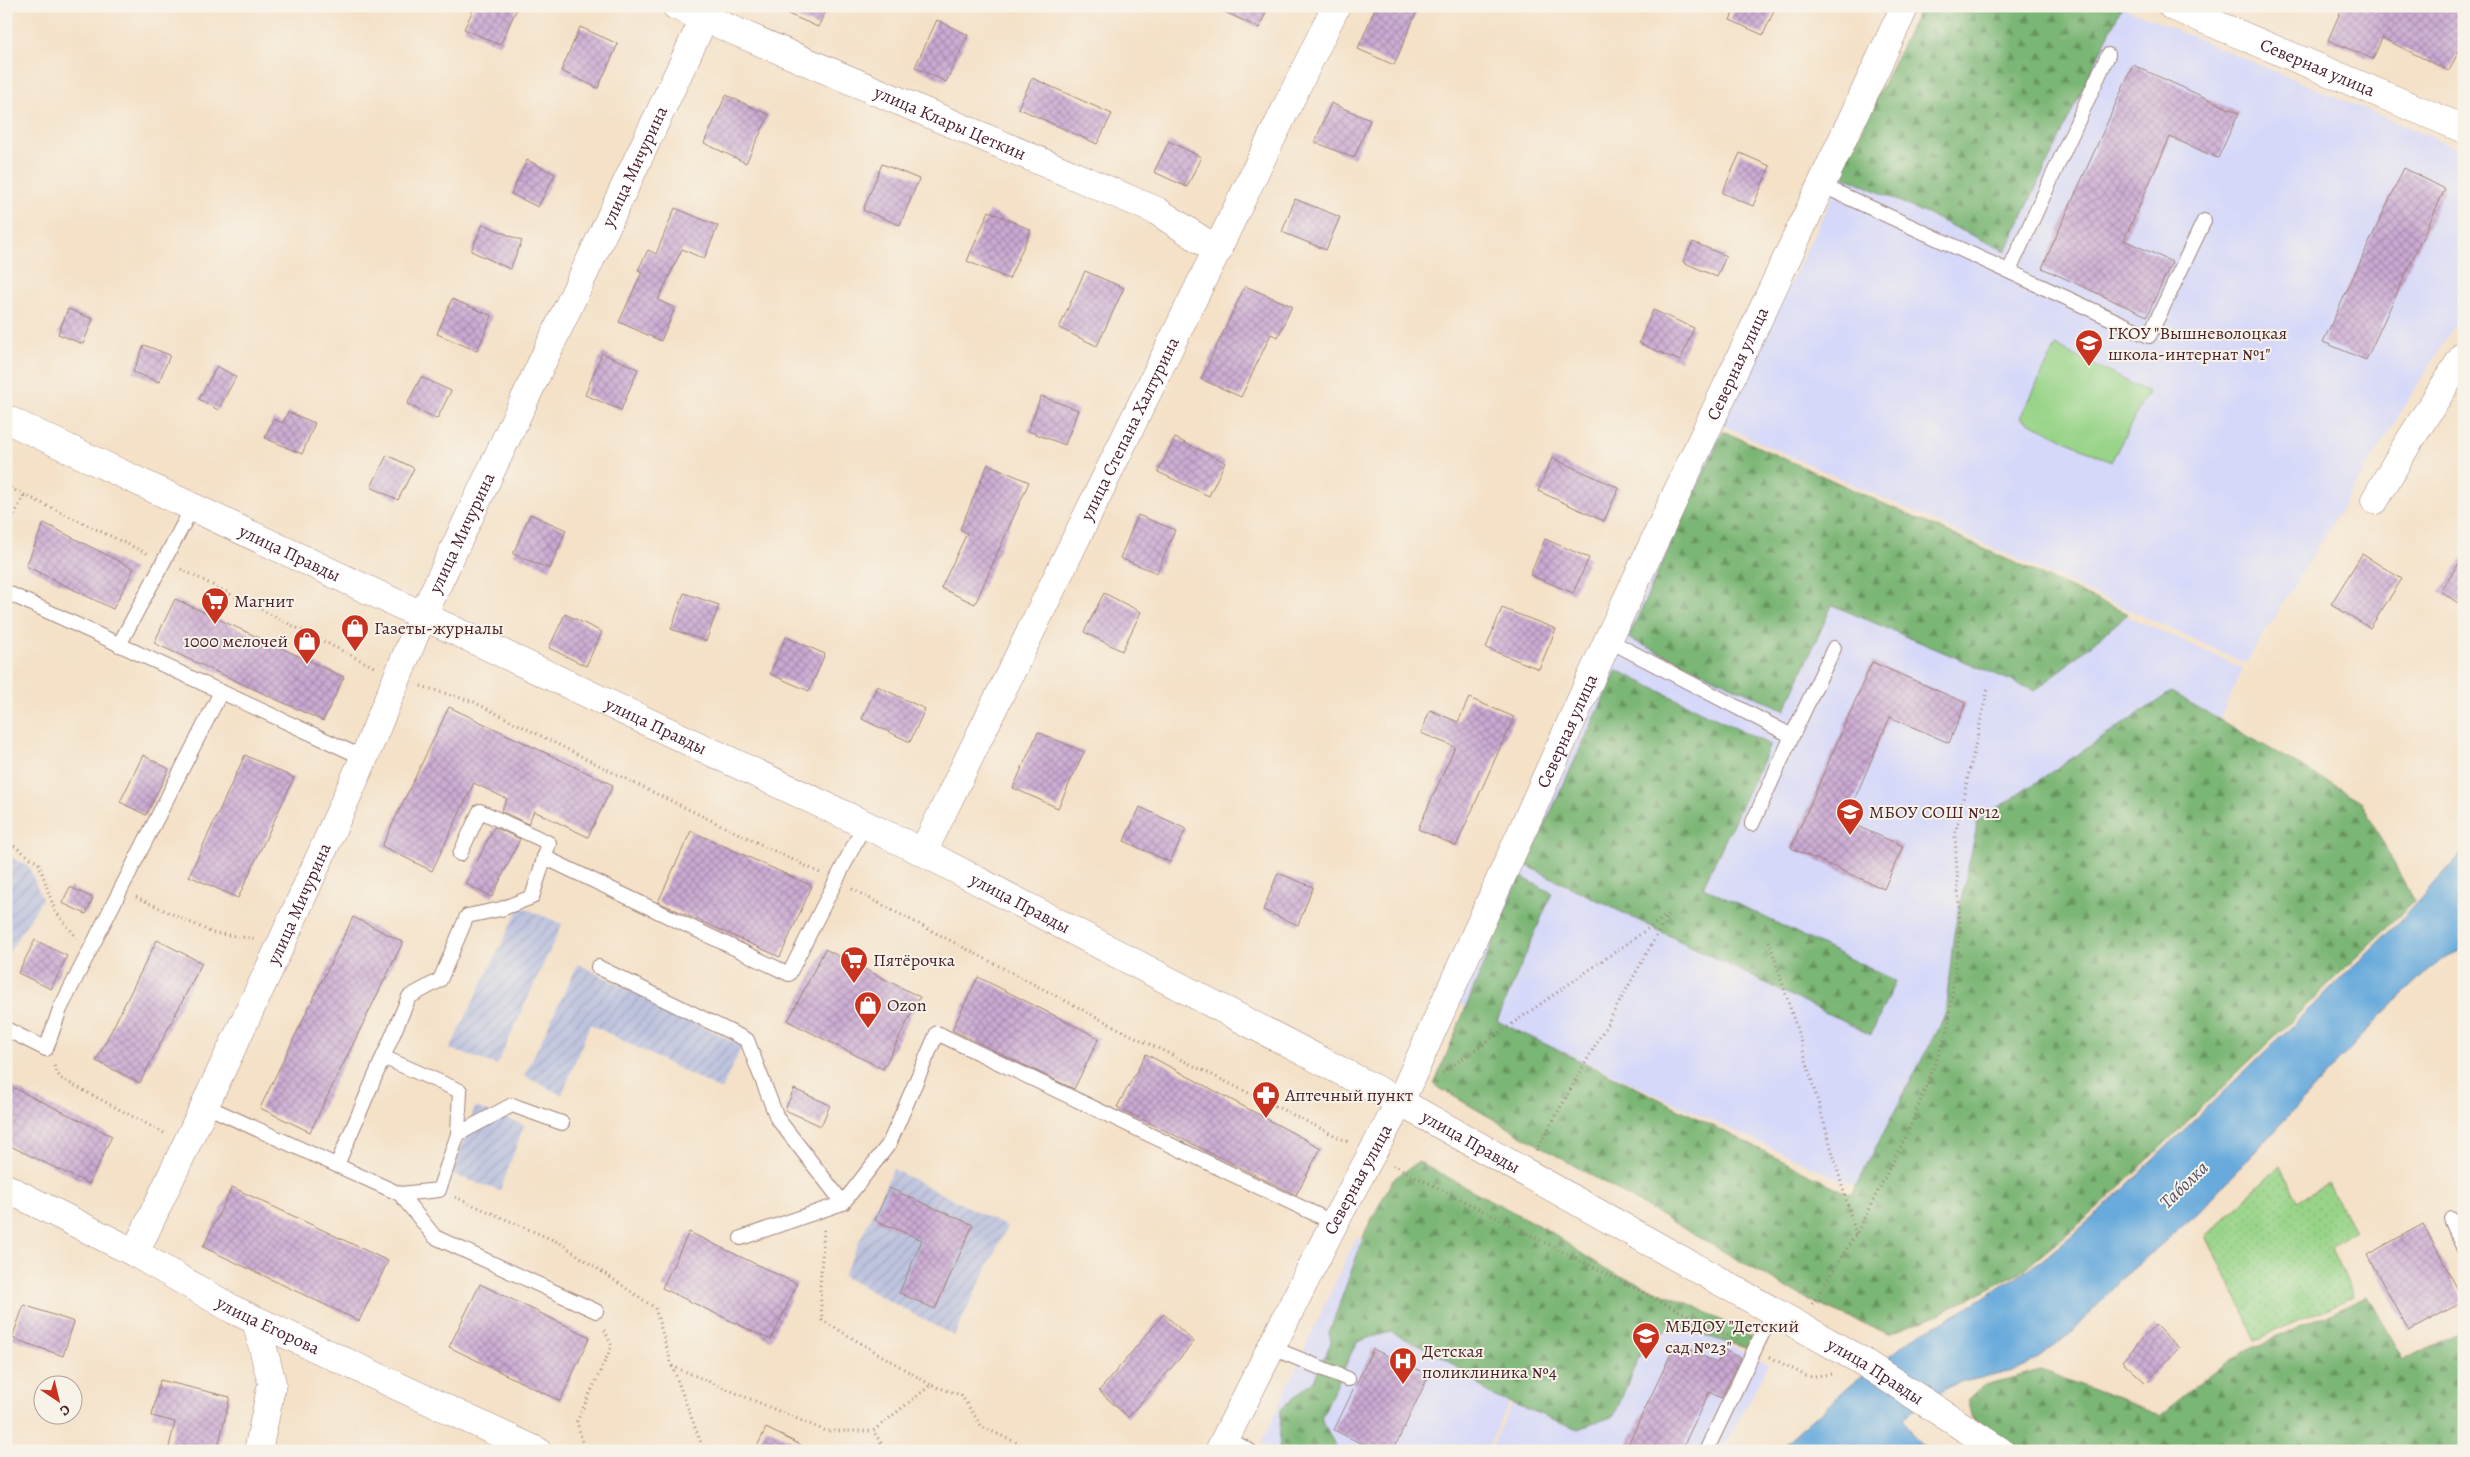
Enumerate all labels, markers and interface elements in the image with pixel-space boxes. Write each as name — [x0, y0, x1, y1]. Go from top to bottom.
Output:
street label: Северная улица — [2257, 33, 2379, 102]
street label: улица Клары Цеткин — [870, 79, 1030, 166]
street label: улица Мичурина — [595, 102, 673, 232]
street label: Северная улица — [1701, 303, 1775, 424]
place label: ГКОУ "Вышневолоцкая школа-интернат №1" — [2108, 321, 2287, 366]
school or university icon: ГКОУ "Вышневолоцкая школа-интернат №1" — [2074, 328, 2104, 367]
street label: улица Степана Халтурина — [1074, 332, 1185, 526]
street label: улица Мичурина — [423, 468, 501, 598]
street label: улица Правды — [234, 518, 345, 587]
supermarket icon: Магнит — [200, 586, 230, 625]
place label: Магнит — [234, 589, 294, 613]
shop icon: Газеты-журналы — [340, 613, 370, 652]
place label: Газеты-журналы — [374, 616, 503, 640]
shop icon: 1000 мелочей — [292, 626, 322, 665]
place label: 1000 мелочей — [184, 629, 288, 653]
street label: Северная улица — [1531, 670, 1603, 792]
street label: улица Правды — [601, 691, 711, 760]
school or university icon: МБОУ СОШ №12 — [1835, 797, 1865, 836]
place label: МБОУ СОШ №12 — [1869, 800, 2000, 824]
street label: улица Мичурина — [261, 838, 337, 969]
street label: улица Правды — [965, 866, 1074, 939]
supermarket icon: Пятёрочка — [839, 945, 869, 984]
place label: Пятёрочка — [873, 948, 956, 972]
shop icon: Ozon — [853, 990, 883, 1029]
place label: Ozon — [887, 993, 927, 1017]
pharmacy icon: Аптечный пункт — [1251, 1080, 1281, 1119]
place label: Аптечный пункт — [1284, 1083, 1413, 1107]
street label: улица Правды — [1416, 1104, 1525, 1179]
street label: Северная улица — [1318, 1119, 1398, 1239]
water label: Таболка — [2154, 1155, 2214, 1215]
street label: улица Егорова — [211, 1290, 324, 1360]
place label: МБДОУ "Детский сад №23" — [1665, 1314, 1799, 1359]
school or university icon: МБДОУ "Детский сад №23" — [1631, 1321, 1661, 1360]
street label: улица Правды — [1822, 1332, 1928, 1410]
place label: Детская поликлиника №4 — [1422, 1339, 1557, 1384]
hospital icon: Детская поликлиника №4 — [1388, 1346, 1418, 1385]
north arrow — [32, 1374, 82, 1424]
text: С — [56, 1400, 74, 1421]

